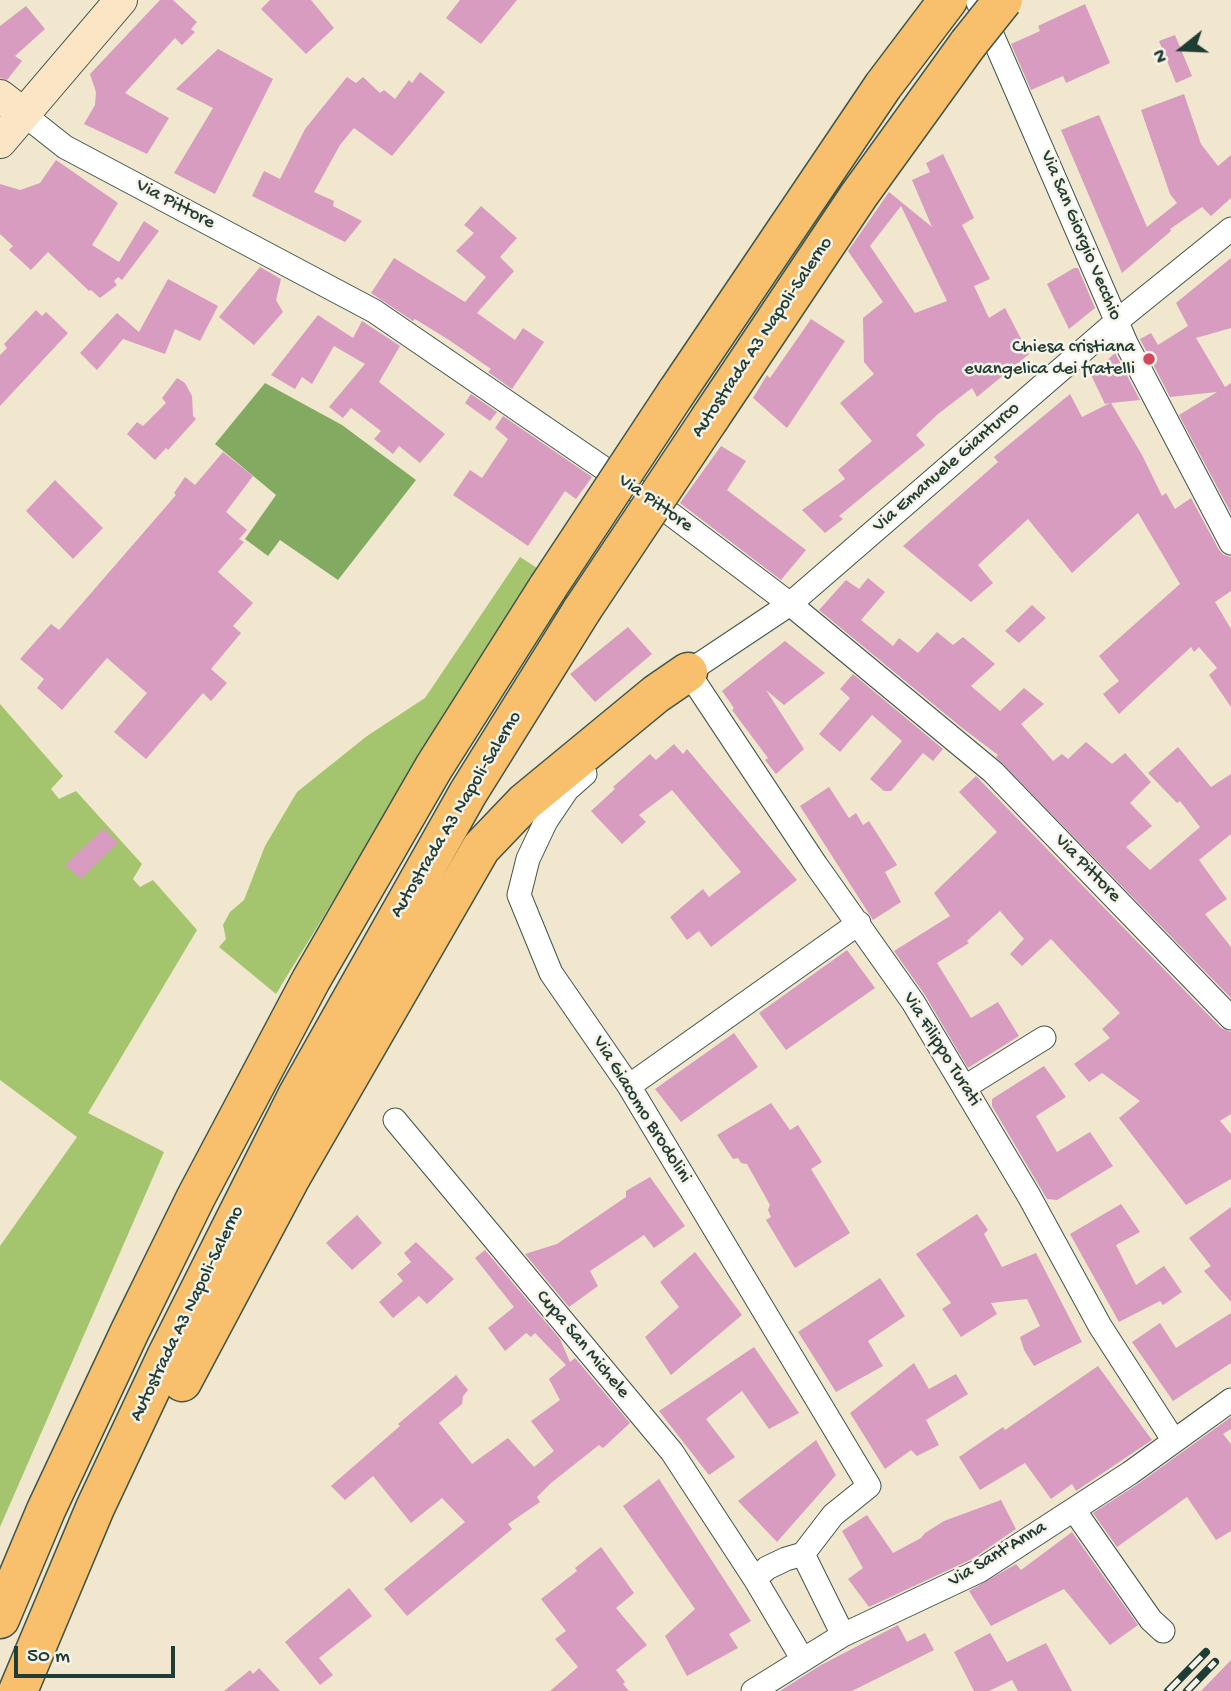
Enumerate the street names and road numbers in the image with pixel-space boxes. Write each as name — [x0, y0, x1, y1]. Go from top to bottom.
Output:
street label: Via San Giorgio Vecchio — [1034, 148, 1126, 324]
street label: Via Pittore — [132, 175, 218, 235]
street label: Autostrada A3 Napoli-Salerno — [687, 233, 839, 443]
street label: Via Emanuele Gianturco — [869, 398, 1025, 538]
street label: Via Pittore — [613, 470, 697, 538]
street label: Autostrada A3 Napoli-Salerno — [386, 708, 528, 922]
street label: Via Pittore — [1049, 830, 1125, 908]
street label: Via Filippo Turati — [897, 989, 985, 1111]
street label: Via Giacomo Brodolini — [586, 1032, 696, 1188]
street label: Autostrada A3 Napoli-Salerno — [126, 1203, 250, 1425]
street label: Cupa San Michele — [530, 1286, 634, 1404]
street label: Via Sant'Anna — [945, 1517, 1051, 1593]

